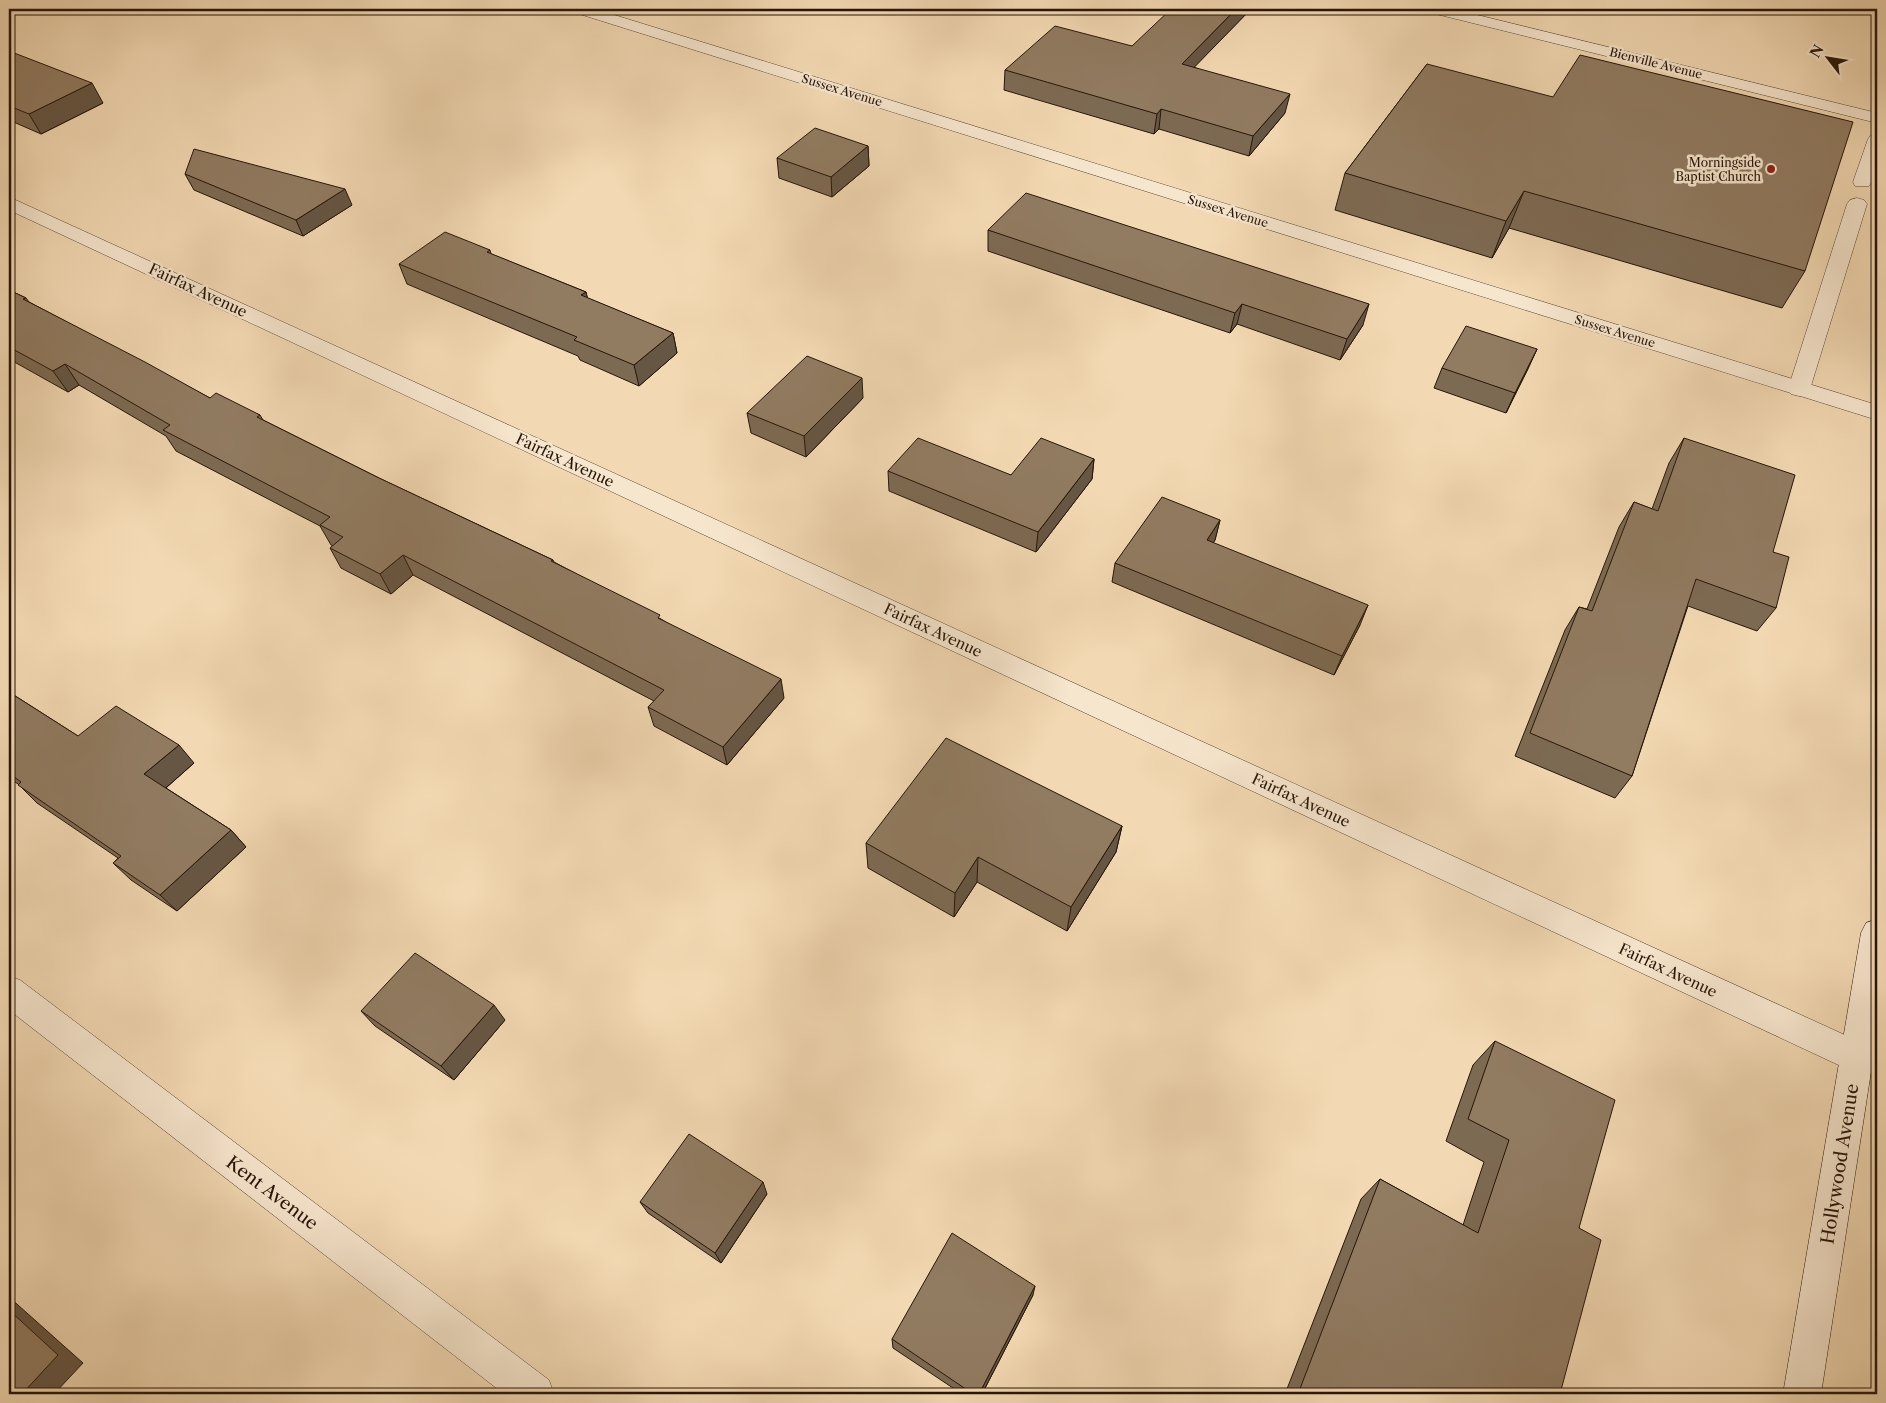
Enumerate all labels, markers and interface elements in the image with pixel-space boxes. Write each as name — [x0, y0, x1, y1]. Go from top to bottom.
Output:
north arrow — [1804, 32, 1854, 82]
text: N — [1806, 41, 1828, 61]
street label: Bienville Avenue — [1608, 44, 1704, 82]
street label: Sussex Avenue — [800, 71, 884, 109]
place label: Morningside Baptist Church — [1676, 155, 1761, 184]
marker: Morningside Baptist Church — [1765, 163, 1777, 175]
street label: Sussex Avenue — [1186, 192, 1270, 230]
street label: Fairfax Avenue — [146, 259, 250, 321]
street label: Sussex Avenue — [1573, 312, 1657, 350]
street label: Fairfax Avenue — [513, 429, 617, 491]
street label: Fairfax Avenue — [881, 599, 985, 661]
street label: Fairfax Avenue — [1249, 769, 1353, 831]
street label: Fairfax Avenue — [1616, 939, 1720, 1001]
street label: Hollywood Avenue — [1816, 1082, 1864, 1246]
street label: Kent Avenue — [222, 1151, 322, 1235]

